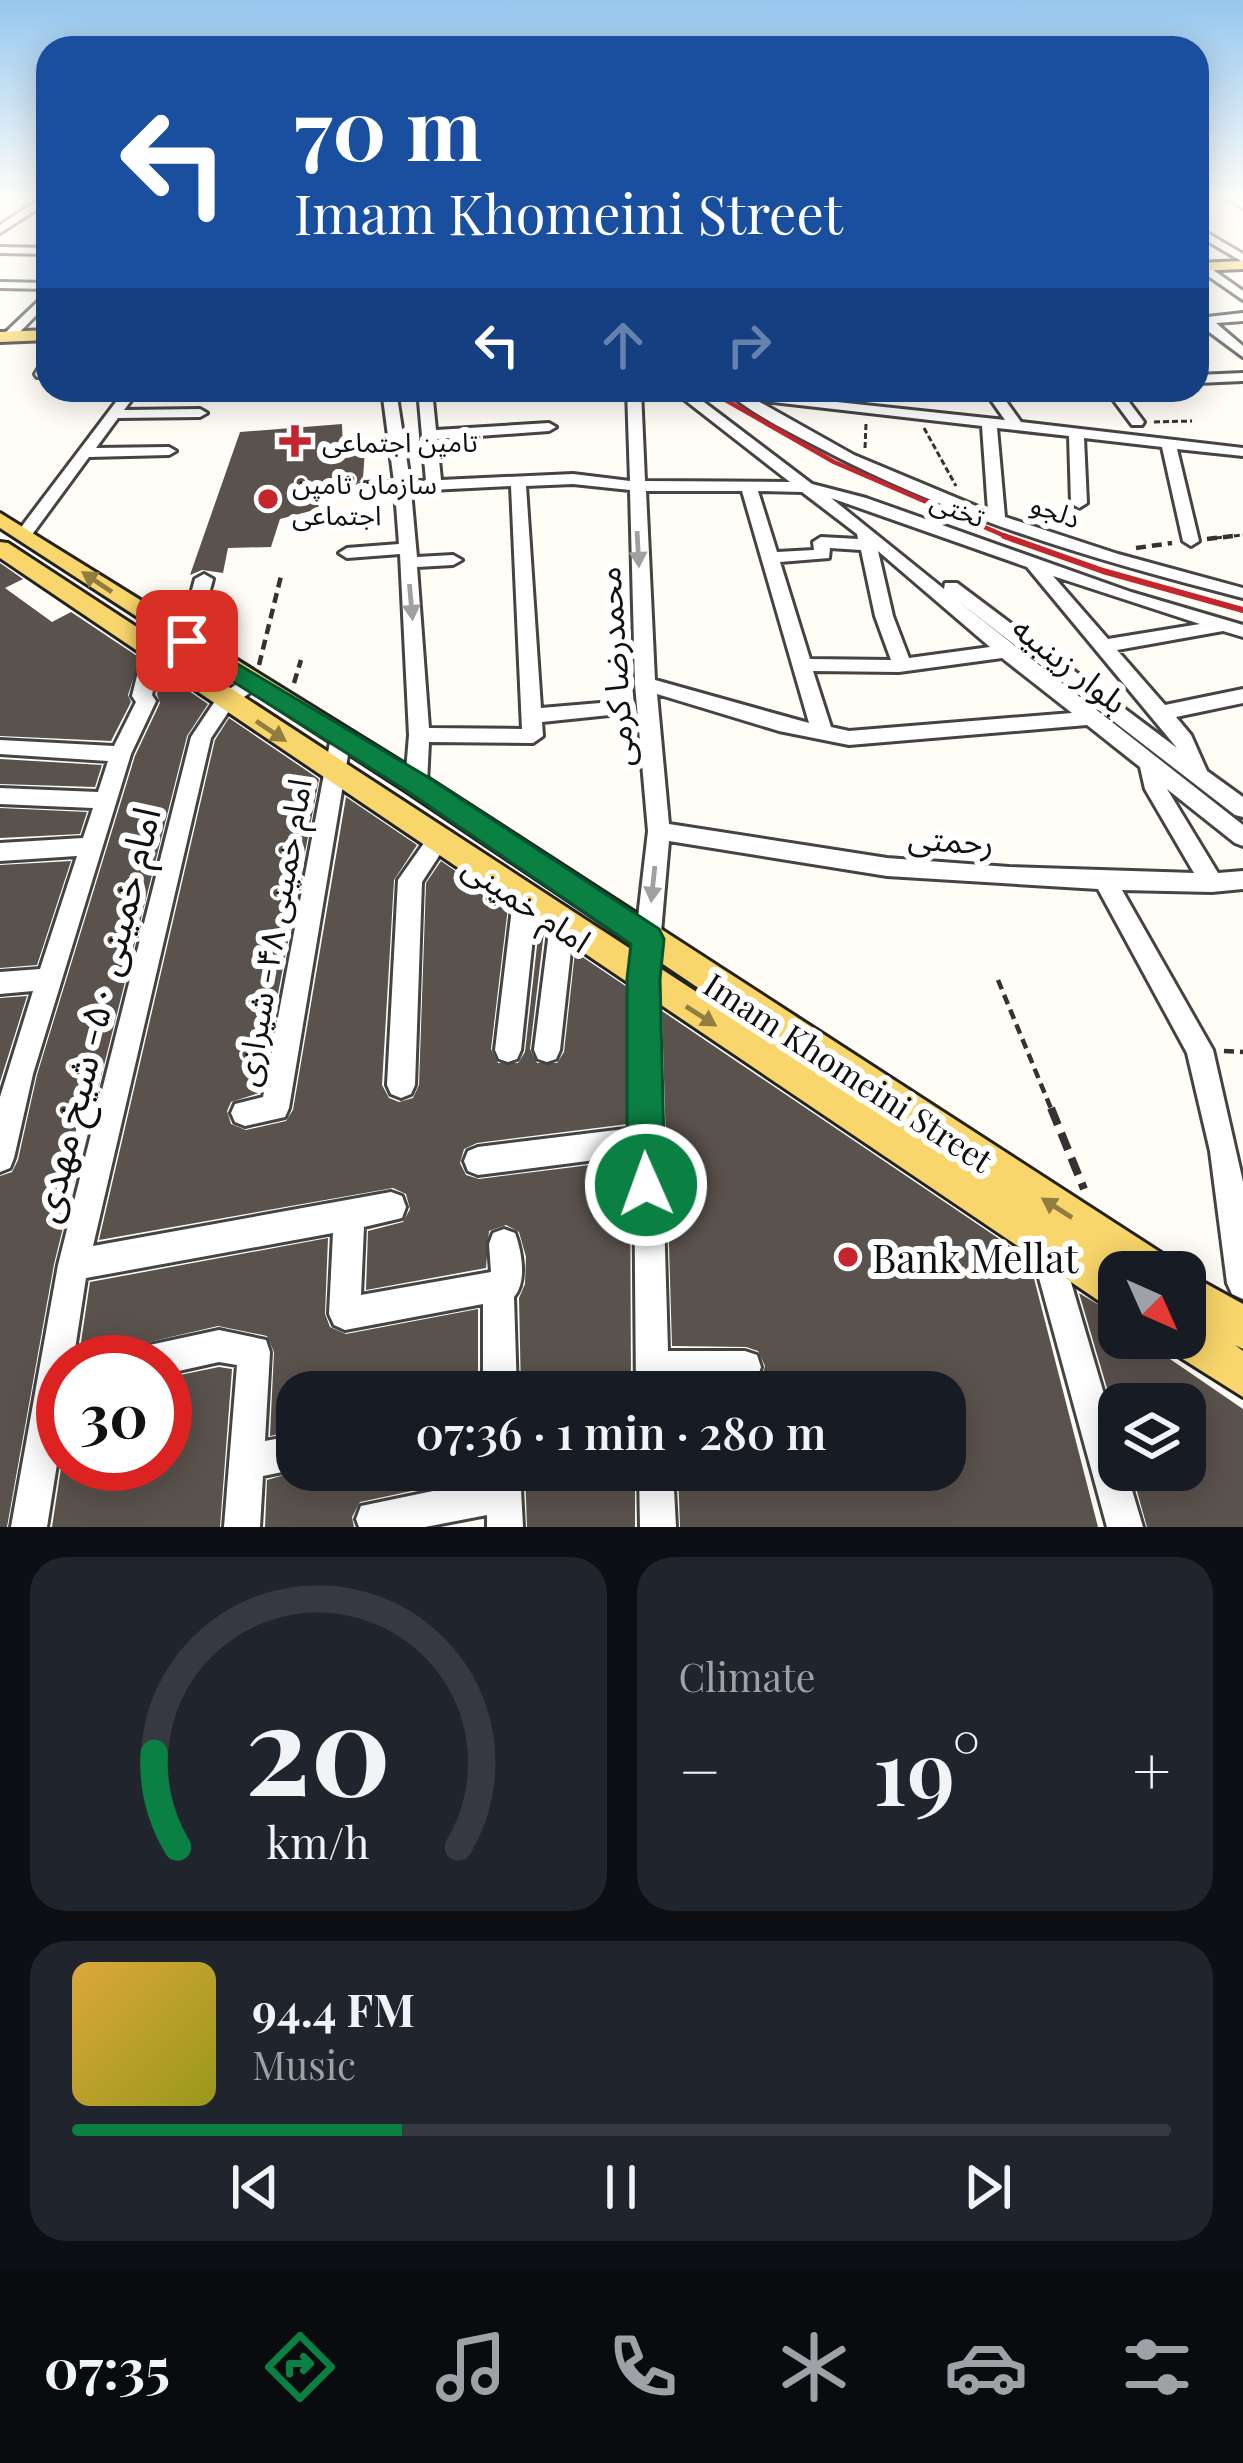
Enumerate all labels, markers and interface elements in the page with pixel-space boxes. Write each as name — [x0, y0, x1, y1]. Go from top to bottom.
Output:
text: 70 m — [294, 70, 482, 182]
icon: left — [96, 84, 252, 240]
text: Imam Khomeini Street — [294, 177, 843, 249]
icon: left — [464, 312, 530, 378]
icon: ahead — [590, 312, 656, 378]
icon: right — [716, 312, 782, 378]
place label: تامین اجتماعی — [322, 423, 478, 459]
marker: تامین اجتماعی — [279, 425, 311, 457]
place label: سازمان تامین اجتماعی — [292, 465, 437, 532]
street label: تختی — [926, 482, 990, 534]
street label: دلجو — [1026, 485, 1086, 535]
marker: سازمان تامین اجتماعی — [255, 486, 281, 512]
one-way arrow — [629, 531, 648, 569]
street label: محمدرضا کرمی — [584, 565, 642, 769]
one-way arrow — [81, 571, 114, 593]
one-way arrow — [402, 584, 421, 621]
pin — [136, 590, 238, 692]
street label: بلوار زینبیه — [1004, 604, 1138, 722]
icon: arrive — [154, 608, 220, 674]
one-way arrow — [254, 719, 287, 742]
street label: امام خمینی ۴۸- شیرازی — [222, 775, 325, 1090]
street label: امام خمینی ۵۰- شیخ مهدی — [17, 801, 177, 1228]
street label: رحمتی — [907, 813, 995, 863]
street label: امام خمینی — [453, 843, 601, 965]
one-way arrow — [643, 866, 662, 903]
street label: Imam Khomeini Street — [696, 961, 1003, 1182]
one-way arrow — [684, 1005, 717, 1027]
position arrow — [583, 1122, 709, 1248]
one-way arrow — [1041, 1197, 1073, 1219]
place label: Bank Mellat — [872, 1231, 1079, 1283]
marker: Bank Mellat — [835, 1244, 861, 1270]
north arrow — [1098, 1251, 1206, 1359]
map controls — [1098, 1251, 1206, 1491]
speed limit sign: 30 — [36, 1335, 192, 1491]
button: layers — [1098, 1383, 1206, 1491]
text: 07:36 · 1 min · 280 m — [416, 1401, 826, 1461]
text: Climate — [679, 1650, 816, 1702]
text: 20 — [245, 1661, 391, 1827]
text: 19° — [873, 1709, 981, 1829]
text: − — [679, 1725, 721, 1813]
text: + — [1132, 1725, 1171, 1813]
text: km/h — [267, 1813, 370, 1870]
text: 94.4 FM — [252, 1978, 415, 2038]
text: Music — [252, 2038, 356, 2090]
icon: previous — [222, 2154, 288, 2220]
icon: pause — [588, 2154, 654, 2220]
icon: next — [955, 2154, 1021, 2220]
icon: directions — [258, 2325, 342, 2409]
icon: music — [429, 2325, 513, 2409]
icon: phone — [601, 2325, 685, 2409]
icon: climate — [772, 2325, 856, 2409]
icon: car — [944, 2325, 1028, 2409]
icon: filters — [1115, 2325, 1199, 2409]
text: 07:35 — [44, 2331, 170, 2403]

